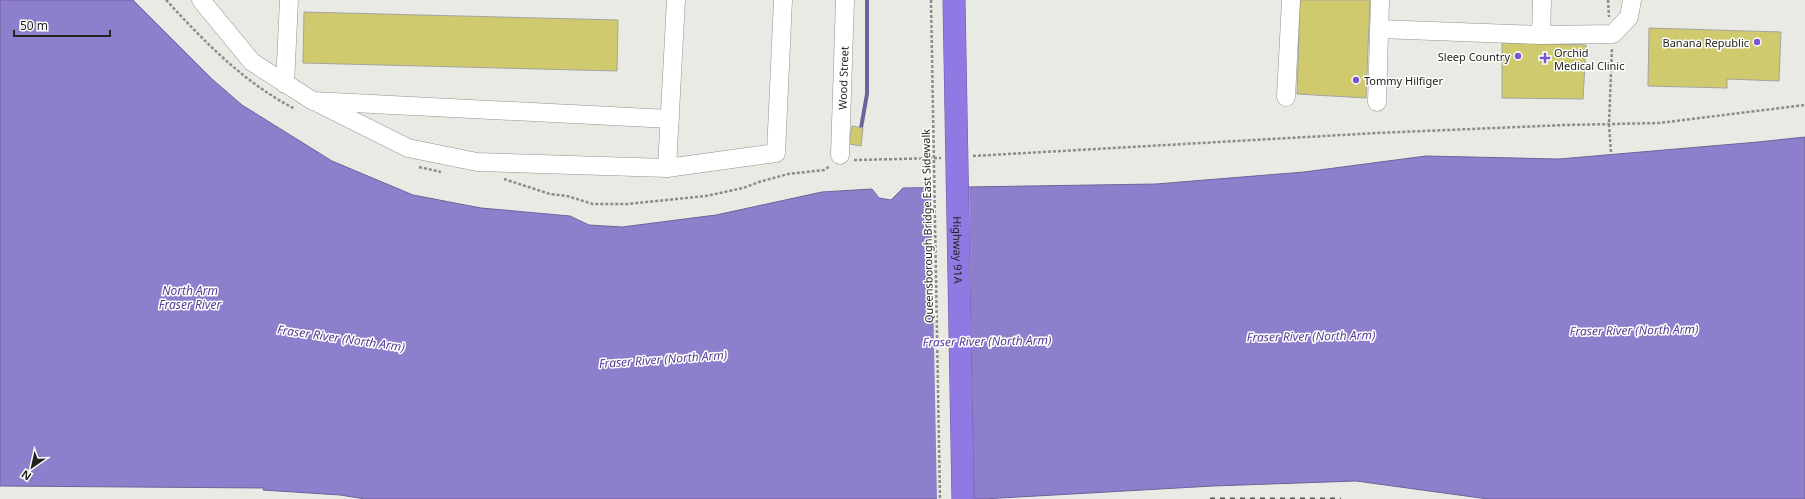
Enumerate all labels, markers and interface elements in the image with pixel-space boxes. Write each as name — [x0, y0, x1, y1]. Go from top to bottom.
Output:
scale bar — [14, 12, 110, 38]
text: 50 m — [20, 17, 48, 34]
place label: Banana Republic — [1663, 35, 1749, 50]
marker: Banana Republic — [1752, 37, 1762, 47]
place label: Orchid Medical Clinic — [1554, 45, 1624, 73]
street label: Wood Street — [834, 46, 851, 110]
place label: Sleep Country — [1438, 49, 1510, 64]
marker: Sleep Country — [1513, 51, 1523, 61]
marker: Orchid Medical Clinic — [1539, 52, 1551, 64]
place label: Tommy Hilfiger — [1364, 73, 1443, 88]
marker: Tommy Hilfiger — [1351, 75, 1361, 85]
street label: Queensborough Bridge East Sidewalk — [918, 129, 936, 323]
street label: Highway 91A — [950, 216, 967, 285]
water label: North Arm Fraser River — [159, 282, 222, 313]
water label: Fraser River (North Arm) — [1570, 320, 1698, 340]
water label: Fraser River (North Arm) — [276, 321, 406, 355]
water label: Fraser River (North Arm) — [1247, 326, 1375, 346]
water label: Fraser River (North Arm) — [923, 331, 1051, 351]
water label: Fraser River (North Arm) — [598, 346, 728, 372]
north arrow — [12, 447, 52, 487]
text: N — [18, 467, 34, 484]

